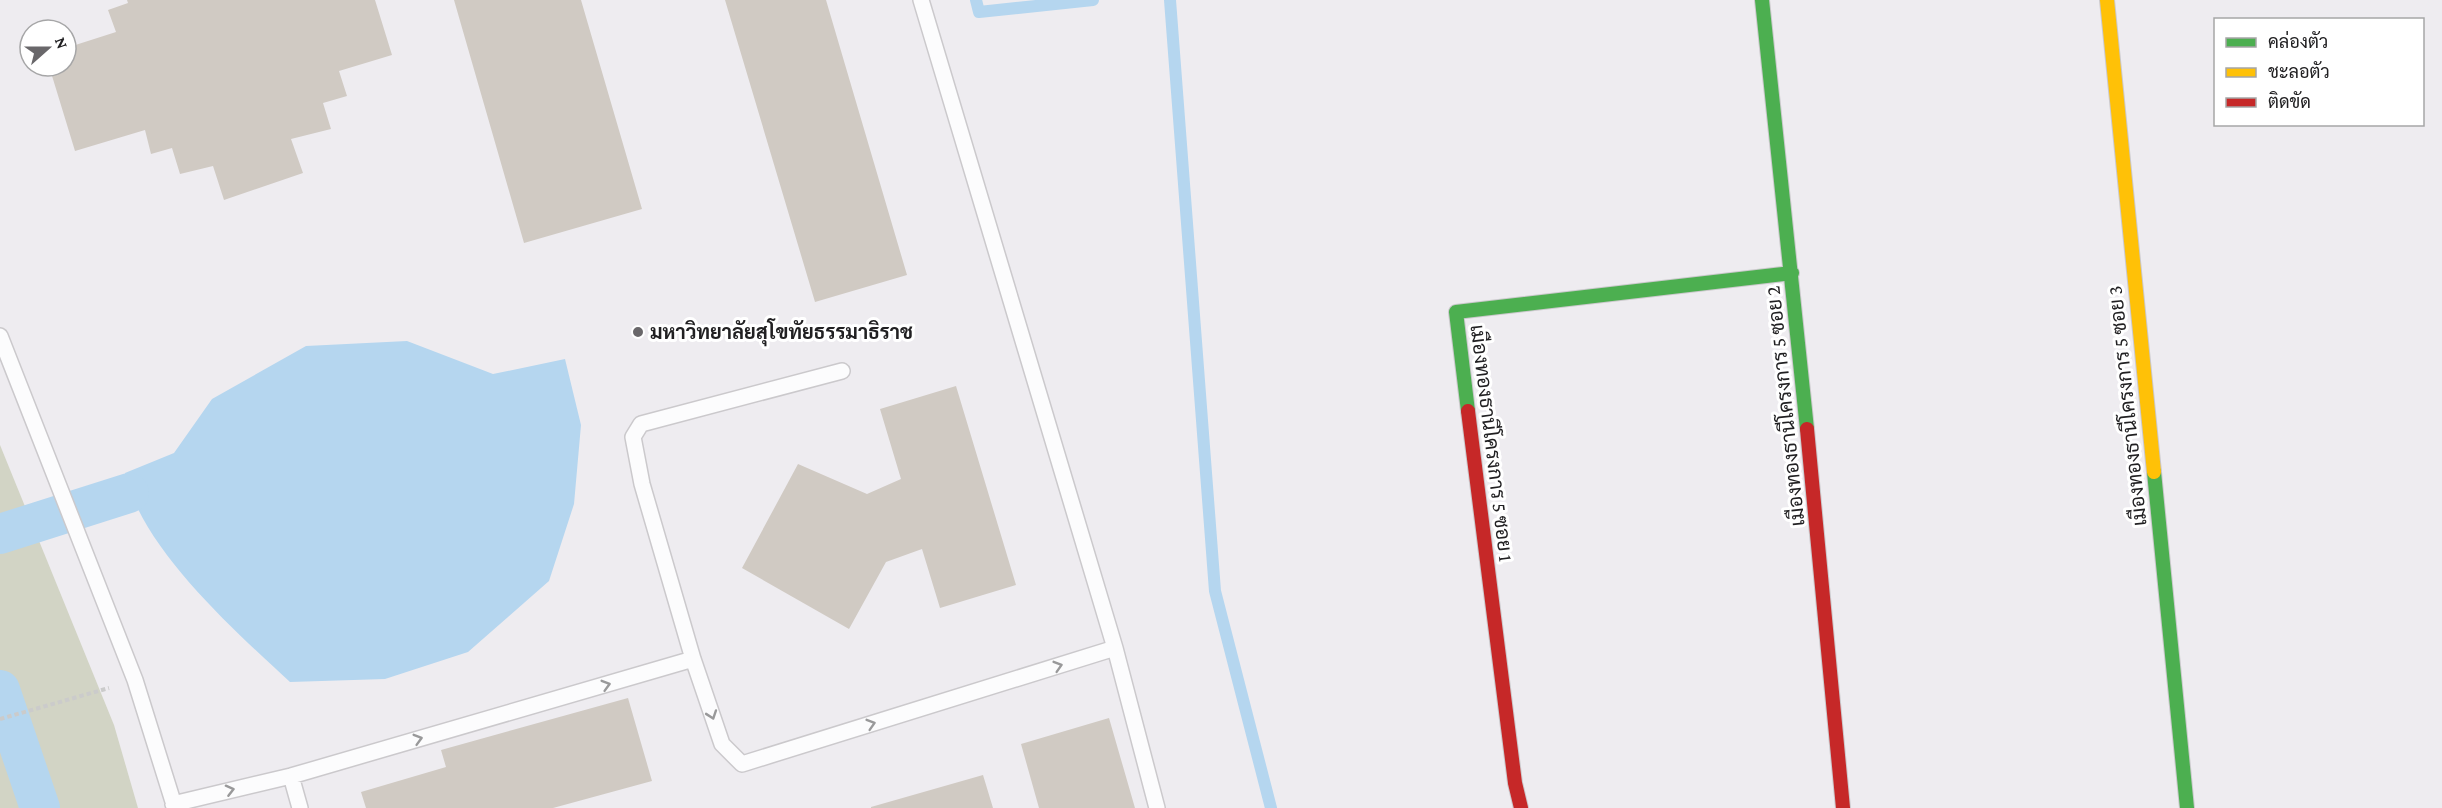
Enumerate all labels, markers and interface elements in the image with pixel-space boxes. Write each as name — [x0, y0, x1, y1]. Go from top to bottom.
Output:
north arrow — [18, 18, 78, 78]
legend — [2214, 18, 2424, 126]
text: คล่องตัว — [2268, 30, 2328, 52]
text: N — [52, 35, 71, 51]
text: ชะลอตัว — [2268, 61, 2330, 82]
text: ติดขัด — [2268, 91, 2311, 112]
street label: เมืองทองธานีโครงการ 5 ซอย 2 — [1758, 285, 1809, 528]
street label: เมืองทองธานีโครงการ 5 ซอย 3 — [2100, 285, 2151, 528]
place label: มหาวิทยาลัยสุโขทัยธรรมาธิราช — [650, 318, 913, 347]
street label: เมืองทองธานีโครงการ 5 ซอย 1 — [1467, 323, 1520, 563]
marker: มหาวิทยาลัยสุโขทัยธรรมาธิราช — [631, 325, 645, 339]
one-way arrow — [1052, 661, 1063, 673]
one-way arrow — [601, 679, 611, 692]
one-way arrow — [705, 709, 717, 720]
one-way arrow — [865, 719, 876, 731]
one-way arrow — [412, 734, 423, 746]
one-way arrow — [225, 785, 235, 798]

